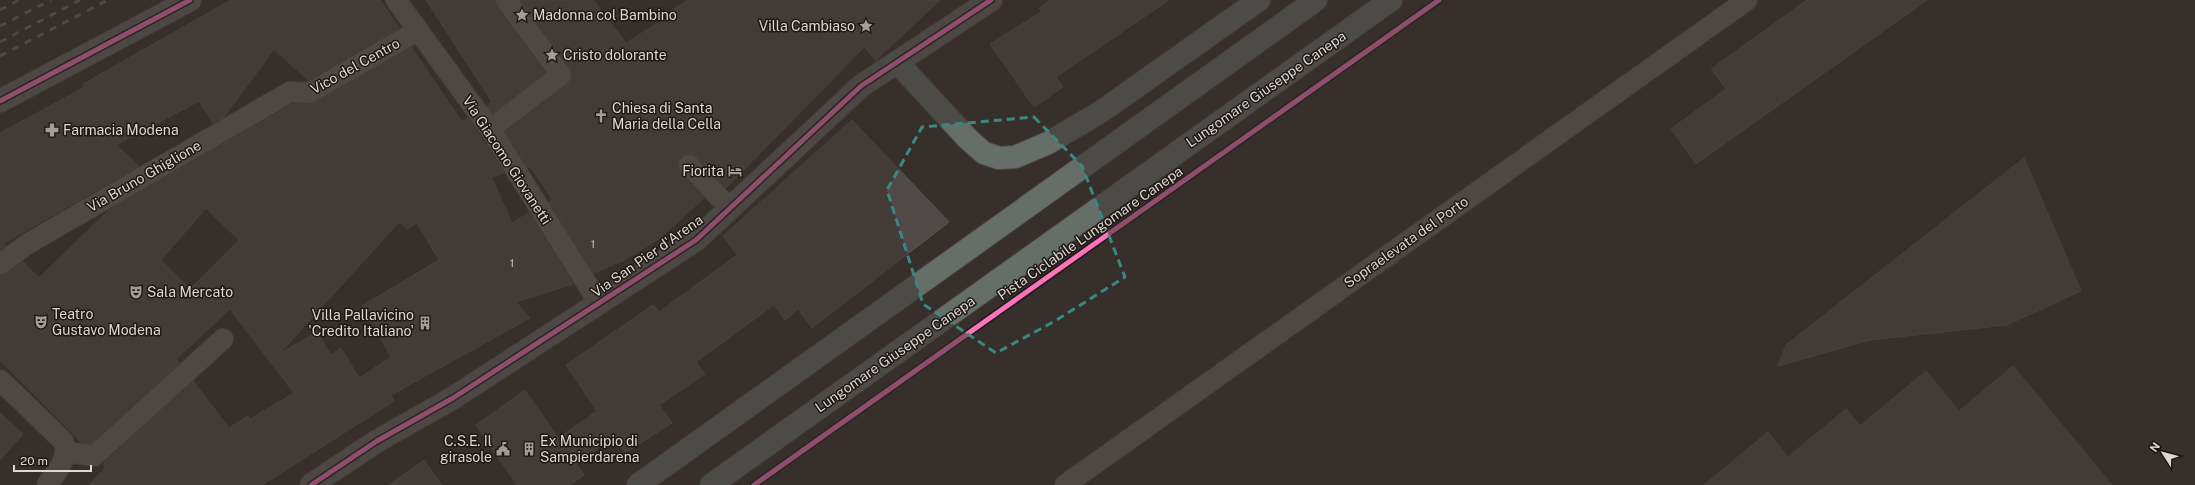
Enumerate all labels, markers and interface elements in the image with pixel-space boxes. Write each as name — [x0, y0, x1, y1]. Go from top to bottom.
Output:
place icon: Madonna col Bambino — [514, 7, 530, 23]
place label: Madonna col Bambino — [533, 7, 677, 23]
place label: Villa Cambiaso — [759, 18, 855, 34]
place icon: Villa Cambiaso — [858, 18, 874, 34]
street label: Lungomare Giuseppe Canepa — [1183, 28, 1349, 150]
street label: Vico del Centro — [308, 35, 402, 97]
place icon: Cristo dolorante — [544, 47, 560, 63]
place label: Cristo dolorante — [563, 47, 667, 63]
street label: Via Giacomo Giovanetti — [459, 93, 555, 227]
place label: Chiesa di Santa Maria della Cella — [612, 100, 721, 132]
church icon: Chiesa di Santa Maria della Cella — [593, 108, 609, 124]
pharmacy icon: Farmacia Modena — [44, 122, 60, 138]
place label: Farmacia Modena — [63, 122, 179, 138]
street label: Via Bruno Ghiglione — [84, 137, 204, 215]
place label: Fiorita — [682, 163, 724, 179]
hotel icon: Fiorita — [727, 163, 743, 179]
street label: Pista Ciclabile Lungomare Canepa — [995, 163, 1185, 303]
street label: Sopraelevata del Porto — [1341, 193, 1471, 291]
street label: Via San Pier d'Arena — [588, 212, 706, 300]
house number: 1 — [591, 237, 595, 251]
house number: 1 — [510, 256, 514, 270]
theatre icon: Sala Mercato — [128, 284, 144, 300]
place label: Sala Mercato — [147, 284, 233, 300]
street label: Lungomare Giuseppe Canepa — [812, 293, 978, 415]
place label: Teatro Gustavo Modena — [52, 306, 161, 338]
place label: Villa Pallavicino 'Credito Italiano' — [308, 307, 414, 339]
theatre icon: Teatro Gustavo Modena — [33, 314, 49, 330]
building icon: Villa Pallavicino 'Credito Italiano' — [417, 315, 433, 331]
place label: C.S.E. Il girasole — [440, 433, 492, 465]
place label: Ex Municipio di Sampierdarena — [540, 433, 639, 465]
north arrow — [2143, 433, 2183, 473]
text: N — [2148, 440, 2162, 454]
public building icon: C.S.E. Il girasole — [495, 441, 511, 457]
building icon: Ex Municipio di Sampierdarena — [521, 441, 537, 457]
scale bar — [14, 447, 91, 473]
text: 20 m — [20, 454, 48, 468]

